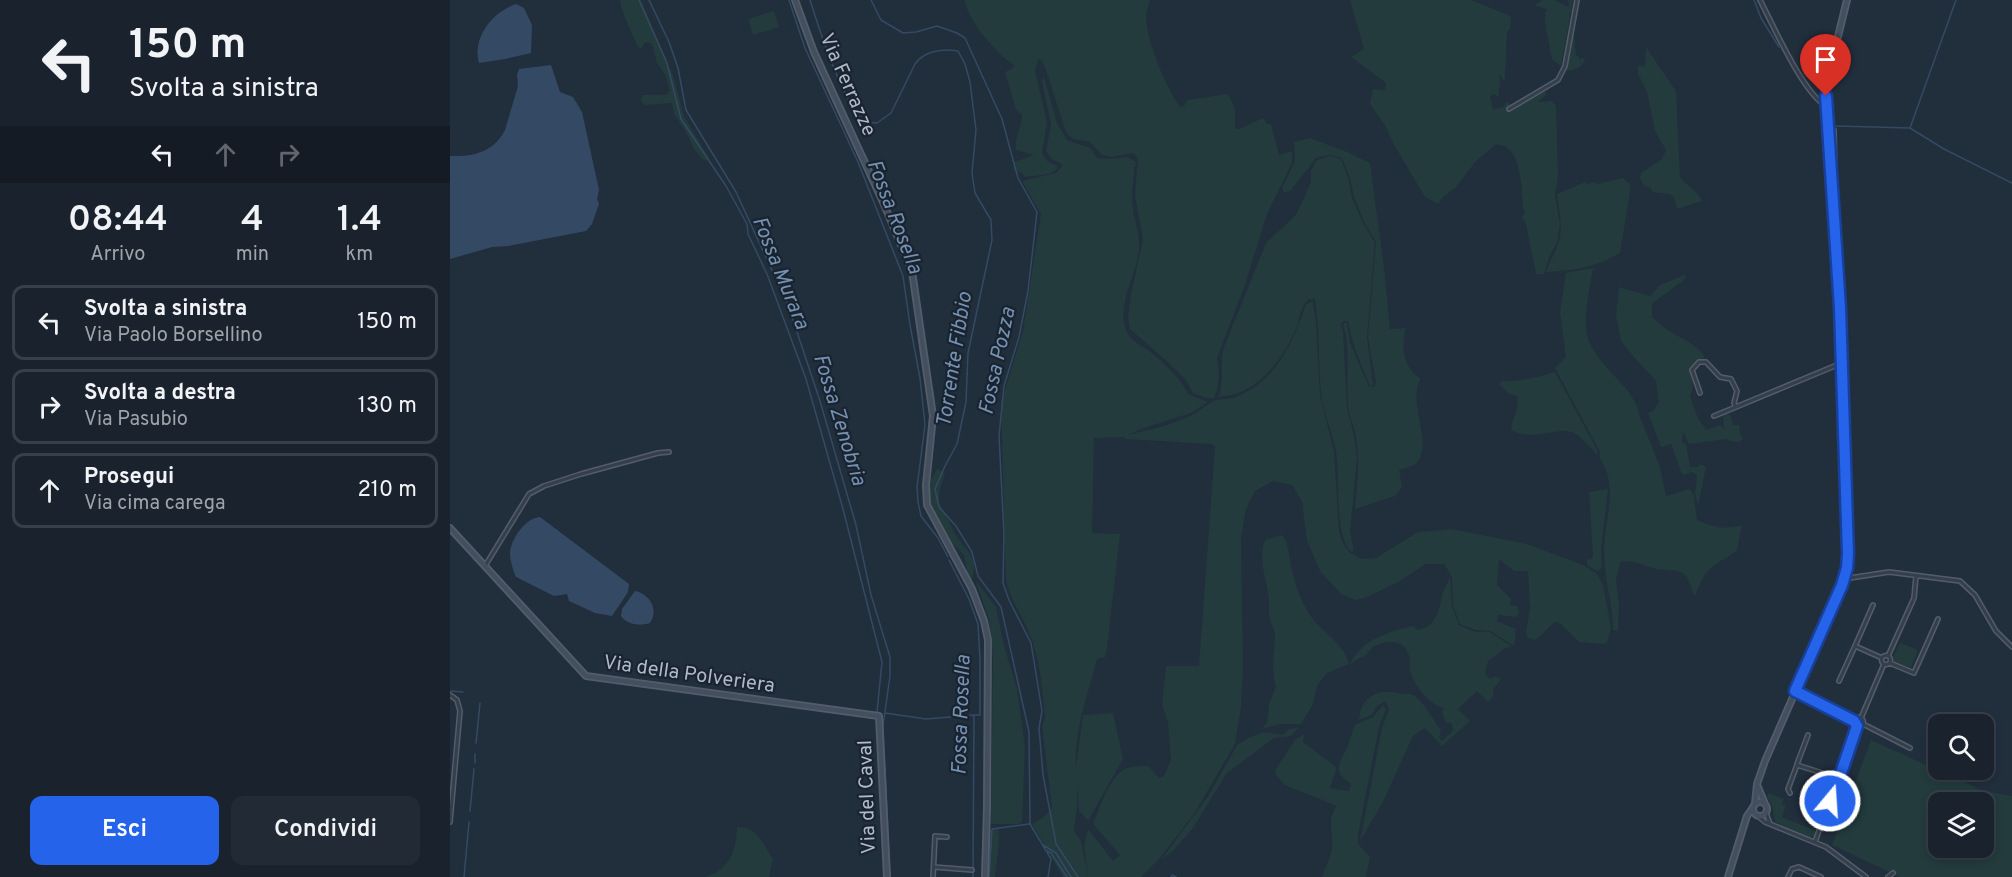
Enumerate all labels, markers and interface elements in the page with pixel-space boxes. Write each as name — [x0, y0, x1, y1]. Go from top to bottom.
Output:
text: 150 m — [129, 20, 246, 73]
icon: left — [30, 24, 108, 102]
street label: Via Ferrazze — [813, 29, 881, 141]
pin — [1800, 34, 1851, 96]
icon: arrive — [1809, 43, 1842, 76]
text: Svolta a sinistra — [129, 72, 319, 106]
icon: left — [146, 138, 179, 171]
icon: ahead — [209, 138, 242, 171]
icon: right — [272, 138, 305, 171]
water label: Fossa Rosella — [860, 156, 928, 278]
text: 08:44 — [68, 198, 168, 244]
text: 4 — [241, 198, 264, 244]
text: 1.4 — [337, 198, 382, 244]
water label: Fossa Murara — [745, 213, 815, 334]
text: Arrivo — [90, 242, 146, 268]
text: min — [236, 242, 269, 268]
text: km — [346, 242, 373, 268]
water label: Torrente Fibbio — [931, 290, 979, 430]
text: Svolta a sinistra — [84, 296, 247, 323]
water label: Fossa Pozza — [973, 305, 1023, 417]
icon: left — [33, 306, 66, 339]
text: 150 m — [357, 309, 417, 336]
text: Via Paolo Borsellino — [84, 323, 263, 349]
water label: Fossa Zenobria — [806, 351, 872, 489]
text: Svolta a destra — [84, 380, 236, 407]
icon: right — [33, 390, 66, 423]
text: 130 m — [358, 393, 417, 420]
text: Via Pasubio — [84, 407, 188, 433]
text: Prosegui — [84, 464, 174, 491]
icon: ahead — [33, 474, 66, 507]
text: 210 m — [357, 477, 417, 504]
text: Via cima carega — [84, 491, 226, 517]
street label: Via della Polveriera — [602, 650, 776, 700]
water label: Fossa Rosella — [946, 654, 978, 776]
map controls — [1928, 714, 1994, 858]
button: search — [1928, 714, 1994, 780]
street label: Via del Caval — [853, 739, 883, 855]
position arrow — [1798, 769, 1862, 833]
button: layers — [1928, 792, 1994, 858]
button: Esci — [30, 796, 219, 865]
button: Condividi — [231, 796, 420, 865]

